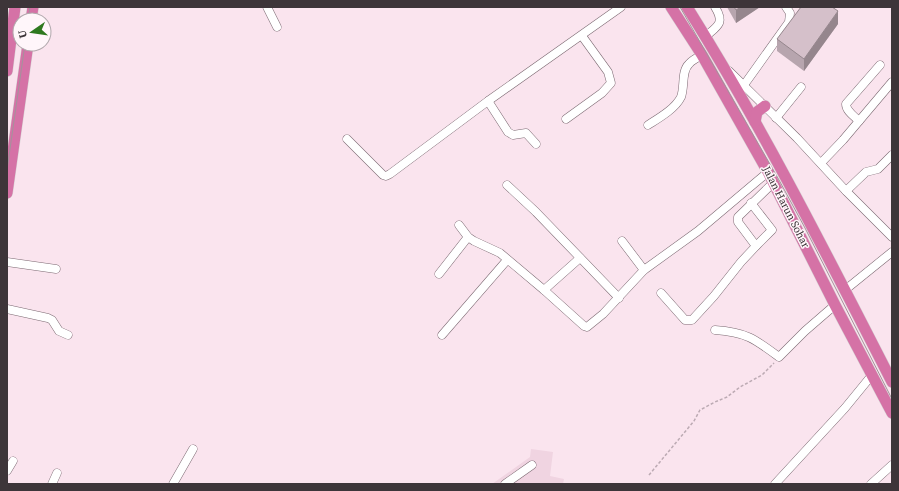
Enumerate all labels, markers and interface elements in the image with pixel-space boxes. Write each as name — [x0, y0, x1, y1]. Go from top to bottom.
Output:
north arrow — [12, 12, 52, 52]
text: U — [15, 29, 31, 40]
street label: Jalan Harun Sohar — [758, 163, 813, 251]

